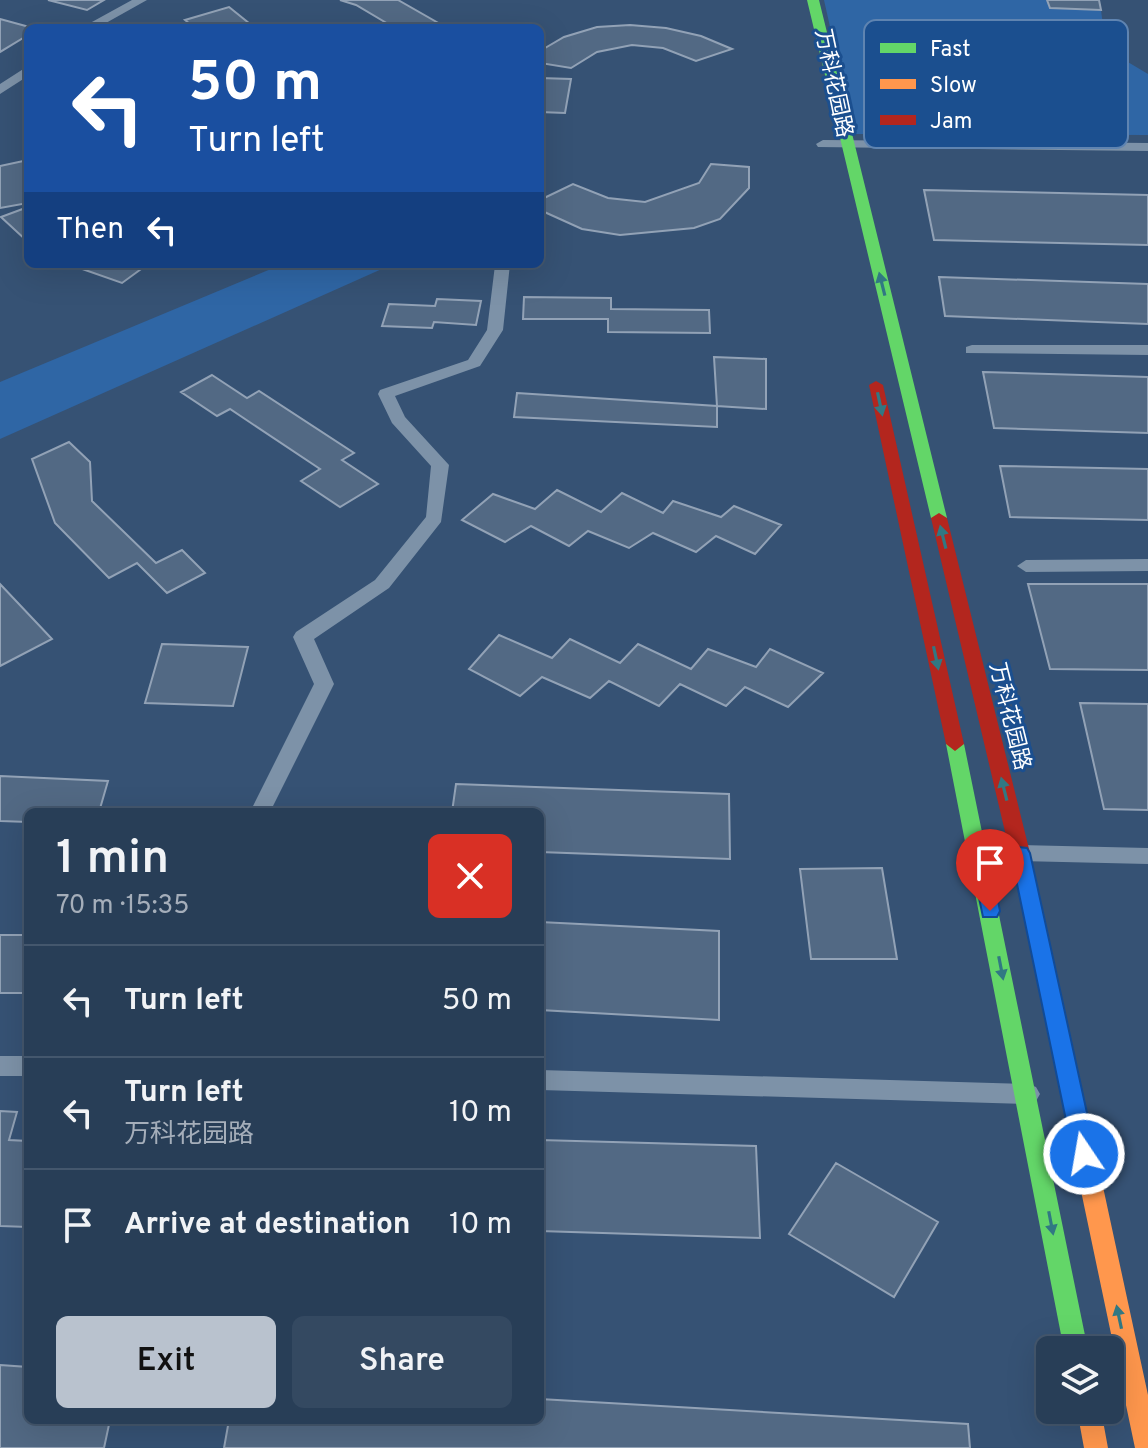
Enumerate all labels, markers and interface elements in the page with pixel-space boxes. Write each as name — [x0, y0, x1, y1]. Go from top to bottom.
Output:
legend — [864, 20, 1128, 148]
street label: 万科花园路 — [808, 27, 857, 140]
text: Fast — [930, 37, 971, 64]
text: 50 m — [188, 50, 322, 120]
icon: left — [56, 56, 160, 160]
text: Slow — [930, 73, 977, 100]
text: Jam — [930, 109, 973, 136]
text: Turn left — [188, 119, 325, 165]
icon: left — [140, 208, 184, 252]
text: Then — [56, 212, 124, 249]
one-way arrow — [875, 271, 888, 296]
one-way arrow — [874, 392, 887, 417]
one-way arrow — [937, 524, 949, 549]
one-way arrow — [930, 646, 943, 671]
street label: 万科花园路 — [982, 660, 1035, 773]
one-way arrow — [998, 777, 1010, 802]
pin — [956, 829, 1024, 911]
text: 1 min — [56, 830, 169, 890]
button: close — [428, 834, 512, 918]
icon: arrive — [968, 841, 1012, 885]
text: 70 m · 15:35 — [56, 890, 189, 923]
one-way arrow — [995, 955, 1007, 980]
icon: left — [56, 979, 100, 1023]
text: Turn left — [124, 983, 244, 1020]
text: 50 m — [442, 983, 512, 1020]
text: Turn left — [124, 1075, 244, 1112]
icon: left — [56, 1091, 100, 1135]
text: 10 m — [449, 1095, 512, 1132]
position arrow — [1042, 1112, 1126, 1196]
text: 万科花园路 — [124, 1119, 254, 1152]
icon: arrive — [56, 1203, 100, 1247]
text: Arrive at destination — [124, 1207, 410, 1244]
text: 10 m — [449, 1207, 512, 1244]
one-way arrow — [1045, 1211, 1057, 1236]
one-way arrow — [1112, 1304, 1125, 1329]
button: Exit — [56, 1316, 276, 1408]
button: Share — [292, 1316, 512, 1408]
map controls — [1036, 1336, 1124, 1424]
button: layers — [1036, 1336, 1124, 1424]

